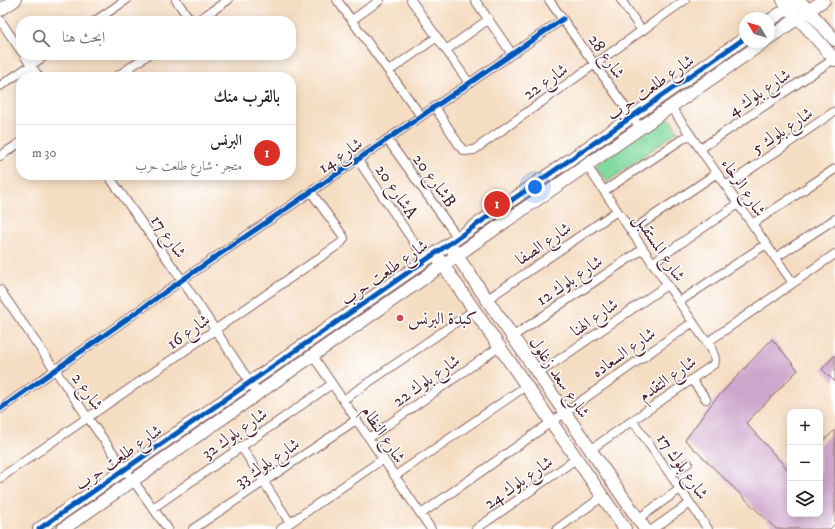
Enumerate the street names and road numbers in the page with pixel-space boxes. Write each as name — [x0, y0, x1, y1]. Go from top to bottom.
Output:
street label: شارع 28 — [581, 30, 630, 85]
street label: شارع طلعت حرب — [603, 50, 700, 128]
street label: شارع 22 — [519, 59, 573, 107]
street label: شارع بلوك 4 — [724, 64, 796, 123]
street label: شارع بلوك 5 — [748, 102, 819, 161]
street label: شارع 14 — [314, 133, 368, 180]
street label: شارع 20B — [406, 149, 461, 213]
street label: شارع الرخاء — [714, 154, 771, 222]
street label: شارع 20A — [368, 160, 423, 224]
street label: شارع المستقبل — [627, 209, 690, 287]
street label: شارع 17 — [144, 210, 191, 264]
street label: شارع الصفا — [512, 217, 577, 272]
street label: شارع طلعت حرب — [337, 235, 434, 313]
street label: شارع بلوك 12 — [532, 251, 608, 313]
street label: شارع الهنا — [567, 294, 624, 344]
street label: شارع 16 — [163, 309, 216, 356]
street label: شارع السعاده — [587, 323, 661, 385]
street label: شارع سعد زغلول — [522, 332, 595, 424]
street label: شارع بلوك 22 — [388, 350, 466, 414]
street label: شارع التقدم — [634, 351, 703, 409]
street label: شارع 2 — [65, 368, 108, 416]
street label: شارع النظام — [353, 401, 410, 469]
street label: شارع بلوك 32 — [197, 403, 273, 466]
street label: شارع طلعت حرب — [71, 420, 168, 498]
street label: شارع بلوك 17 — [650, 429, 713, 505]
street label: شارع بلوك 33 — [231, 433, 305, 494]
street label: شارع بلوك 24 — [480, 451, 558, 516]

